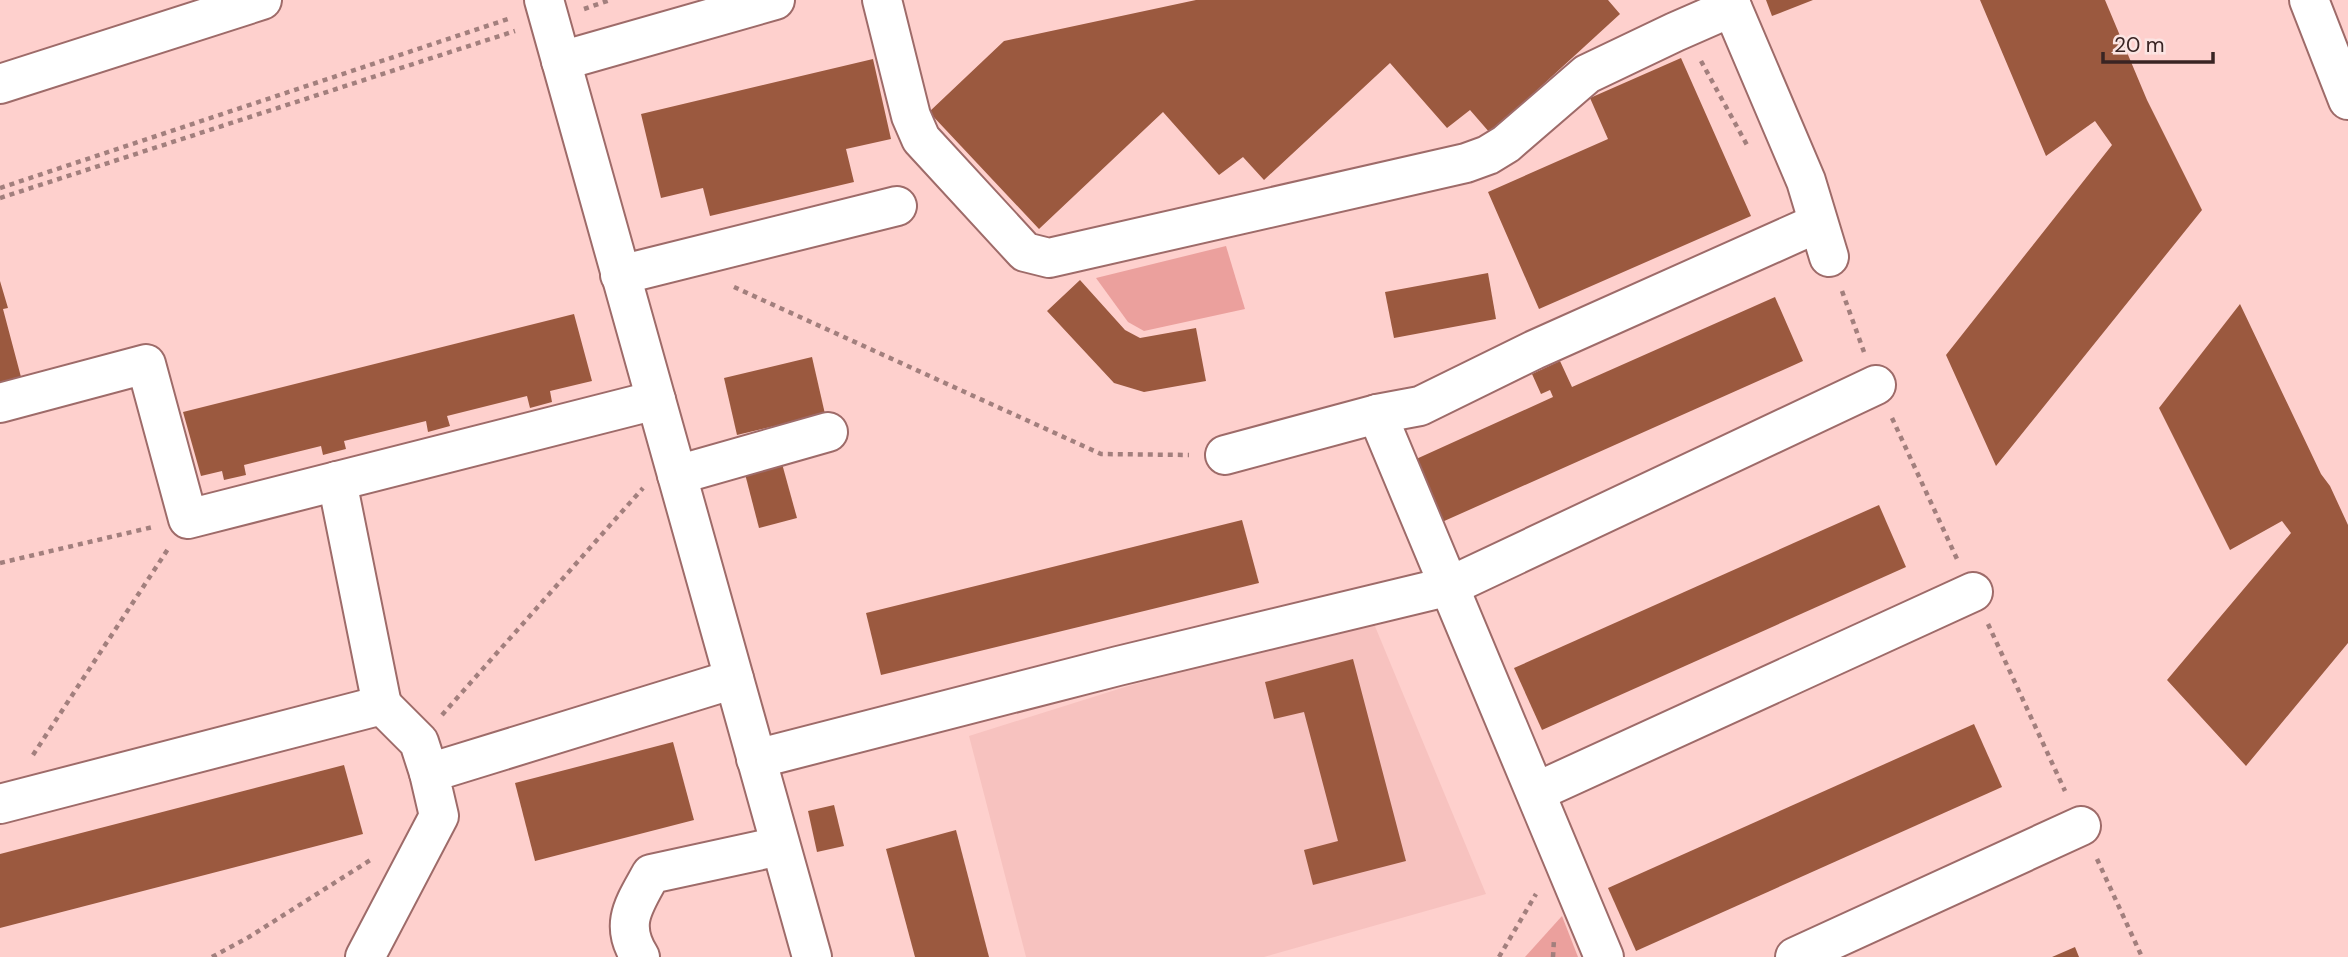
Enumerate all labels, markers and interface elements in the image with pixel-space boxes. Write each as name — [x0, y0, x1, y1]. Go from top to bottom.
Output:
scale bar — [2103, 21, 2213, 65]
text: 20 m — [2114, 31, 2165, 59]

